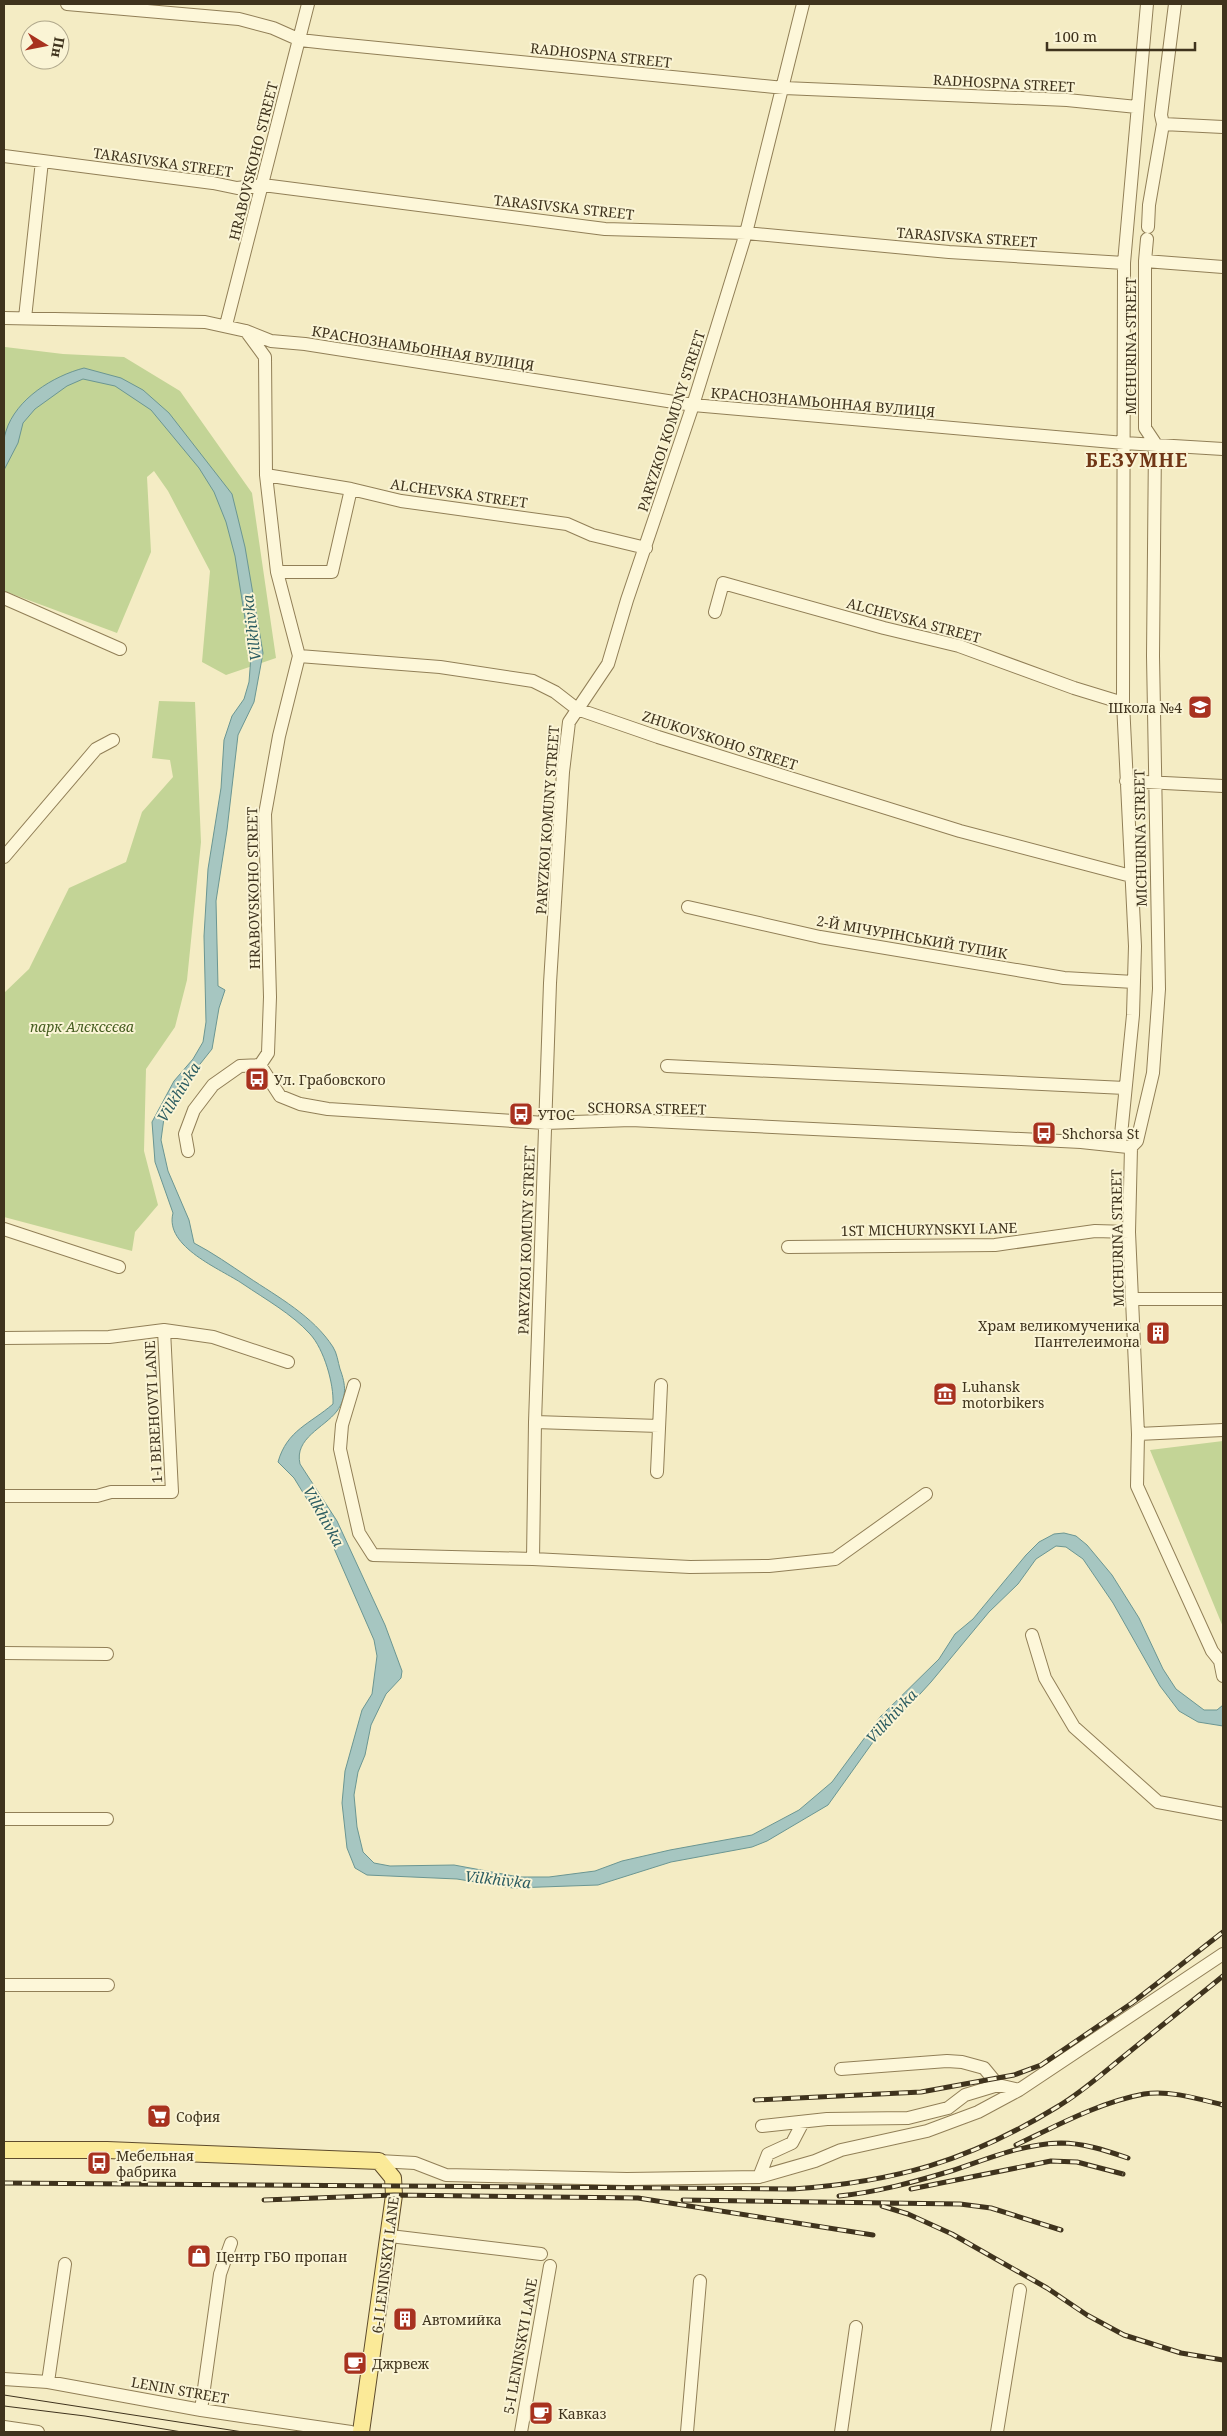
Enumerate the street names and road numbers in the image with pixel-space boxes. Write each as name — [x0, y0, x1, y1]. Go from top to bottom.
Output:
street label: RADHOSPNA STREET — [529, 38, 673, 72]
street label: RADHOSPNA STREET — [933, 70, 1076, 96]
street label: HRABOVSKOHO STREET — [224, 79, 282, 242]
street label: TARASIVSKA STREET — [92, 143, 235, 181]
street label: TARASIVSKA STREET — [493, 190, 635, 224]
street label: TARASIVSKA STREET — [896, 223, 1038, 251]
street label: MICHURINA STREET — [1121, 277, 1140, 415]
street label: КРАСНОЗНАМЬОННАЯ ВУЛИЦЯ — [310, 321, 536, 375]
street label: PARYZKOI KOMUNY STREET — [633, 328, 709, 514]
street label: КРАСНОЗНАМЬОННАЯ ВУЛИЦЯ — [710, 383, 936, 421]
street label: ALCHEVSKA STREET — [389, 474, 529, 512]
street label: ALCHEVSKA STREET — [845, 593, 984, 647]
street label: ZHUKOVSKOHO STREET — [640, 706, 801, 774]
street label: PARYZKOI KOMUNY STREET — [531, 724, 563, 915]
street label: MICHURINA STREET — [1129, 769, 1151, 907]
street label: HRABOVSKOHO STREET — [242, 806, 264, 969]
street label: 2-Й МІЧУРІНСЬКИЙ ТУПИК — [815, 911, 1009, 963]
street label: SCHORSA STREET — [587, 1097, 707, 1119]
street label: PARYZKOI KOMUNY STREET — [513, 1145, 539, 1335]
street label: MICHURINA STREET — [1106, 1169, 1128, 1307]
street label: 1ST MICHURYNSKYI LANE — [841, 1218, 1018, 1240]
street label: 1-I BEREHOVYI LANE — [140, 1340, 166, 1484]
street label: 6-I LENINSKYI LANE — [367, 2195, 403, 2335]
street label: 5-I LENINSKYI LANE — [499, 2276, 541, 2416]
street label: LENIN STREET — [130, 2372, 231, 2408]

